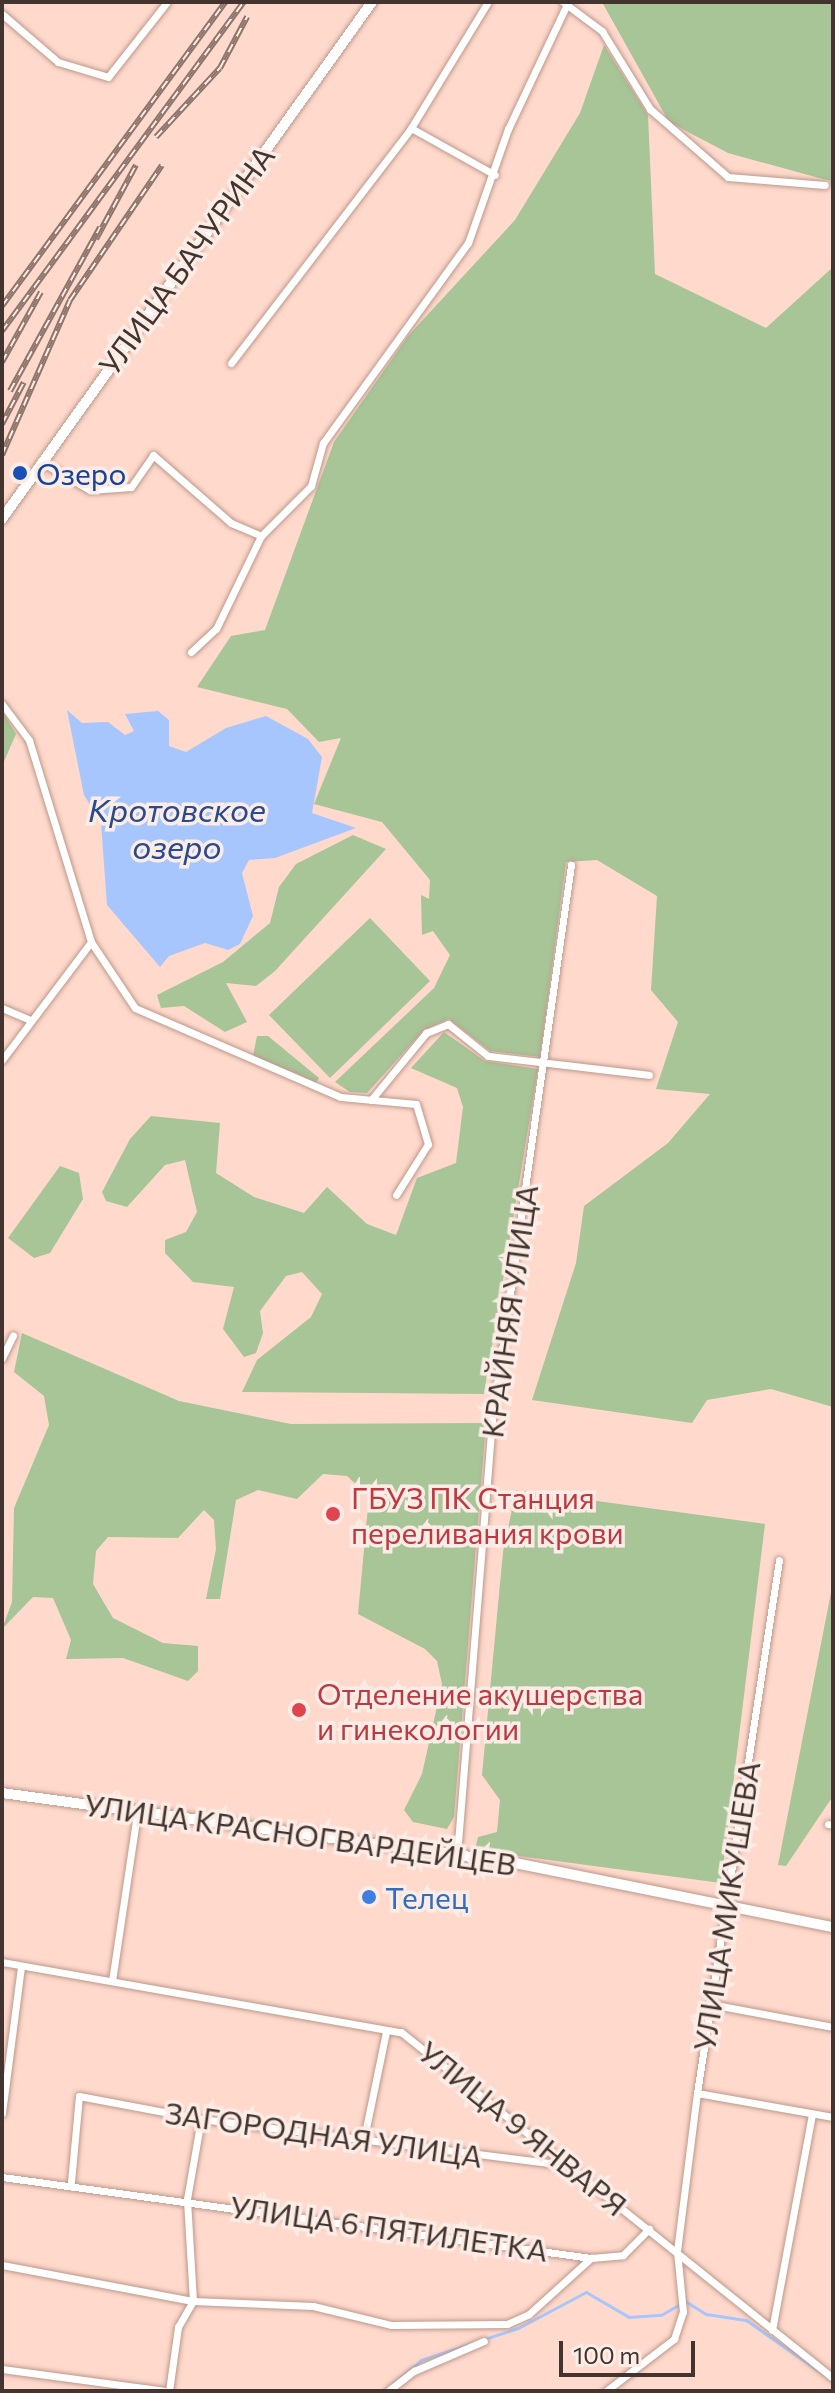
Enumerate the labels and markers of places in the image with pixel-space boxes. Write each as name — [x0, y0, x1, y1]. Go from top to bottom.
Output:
place label: Озеро — [36, 455, 126, 491]
marker: Озеро — [11, 464, 29, 482]
place label: ГБУЗ ПК Станция переливания крови — [351, 1479, 624, 1550]
marker: ГБУЗ ПК Станция переливания крови — [322, 1503, 344, 1525]
place label: Отделение акушерства и гинекологии — [317, 1675, 643, 1746]
marker: Отделение акушерства и гинекологии — [288, 1699, 310, 1721]
place label: Телец — [385, 1879, 468, 1915]
marker: Телец — [360, 1888, 378, 1906]

